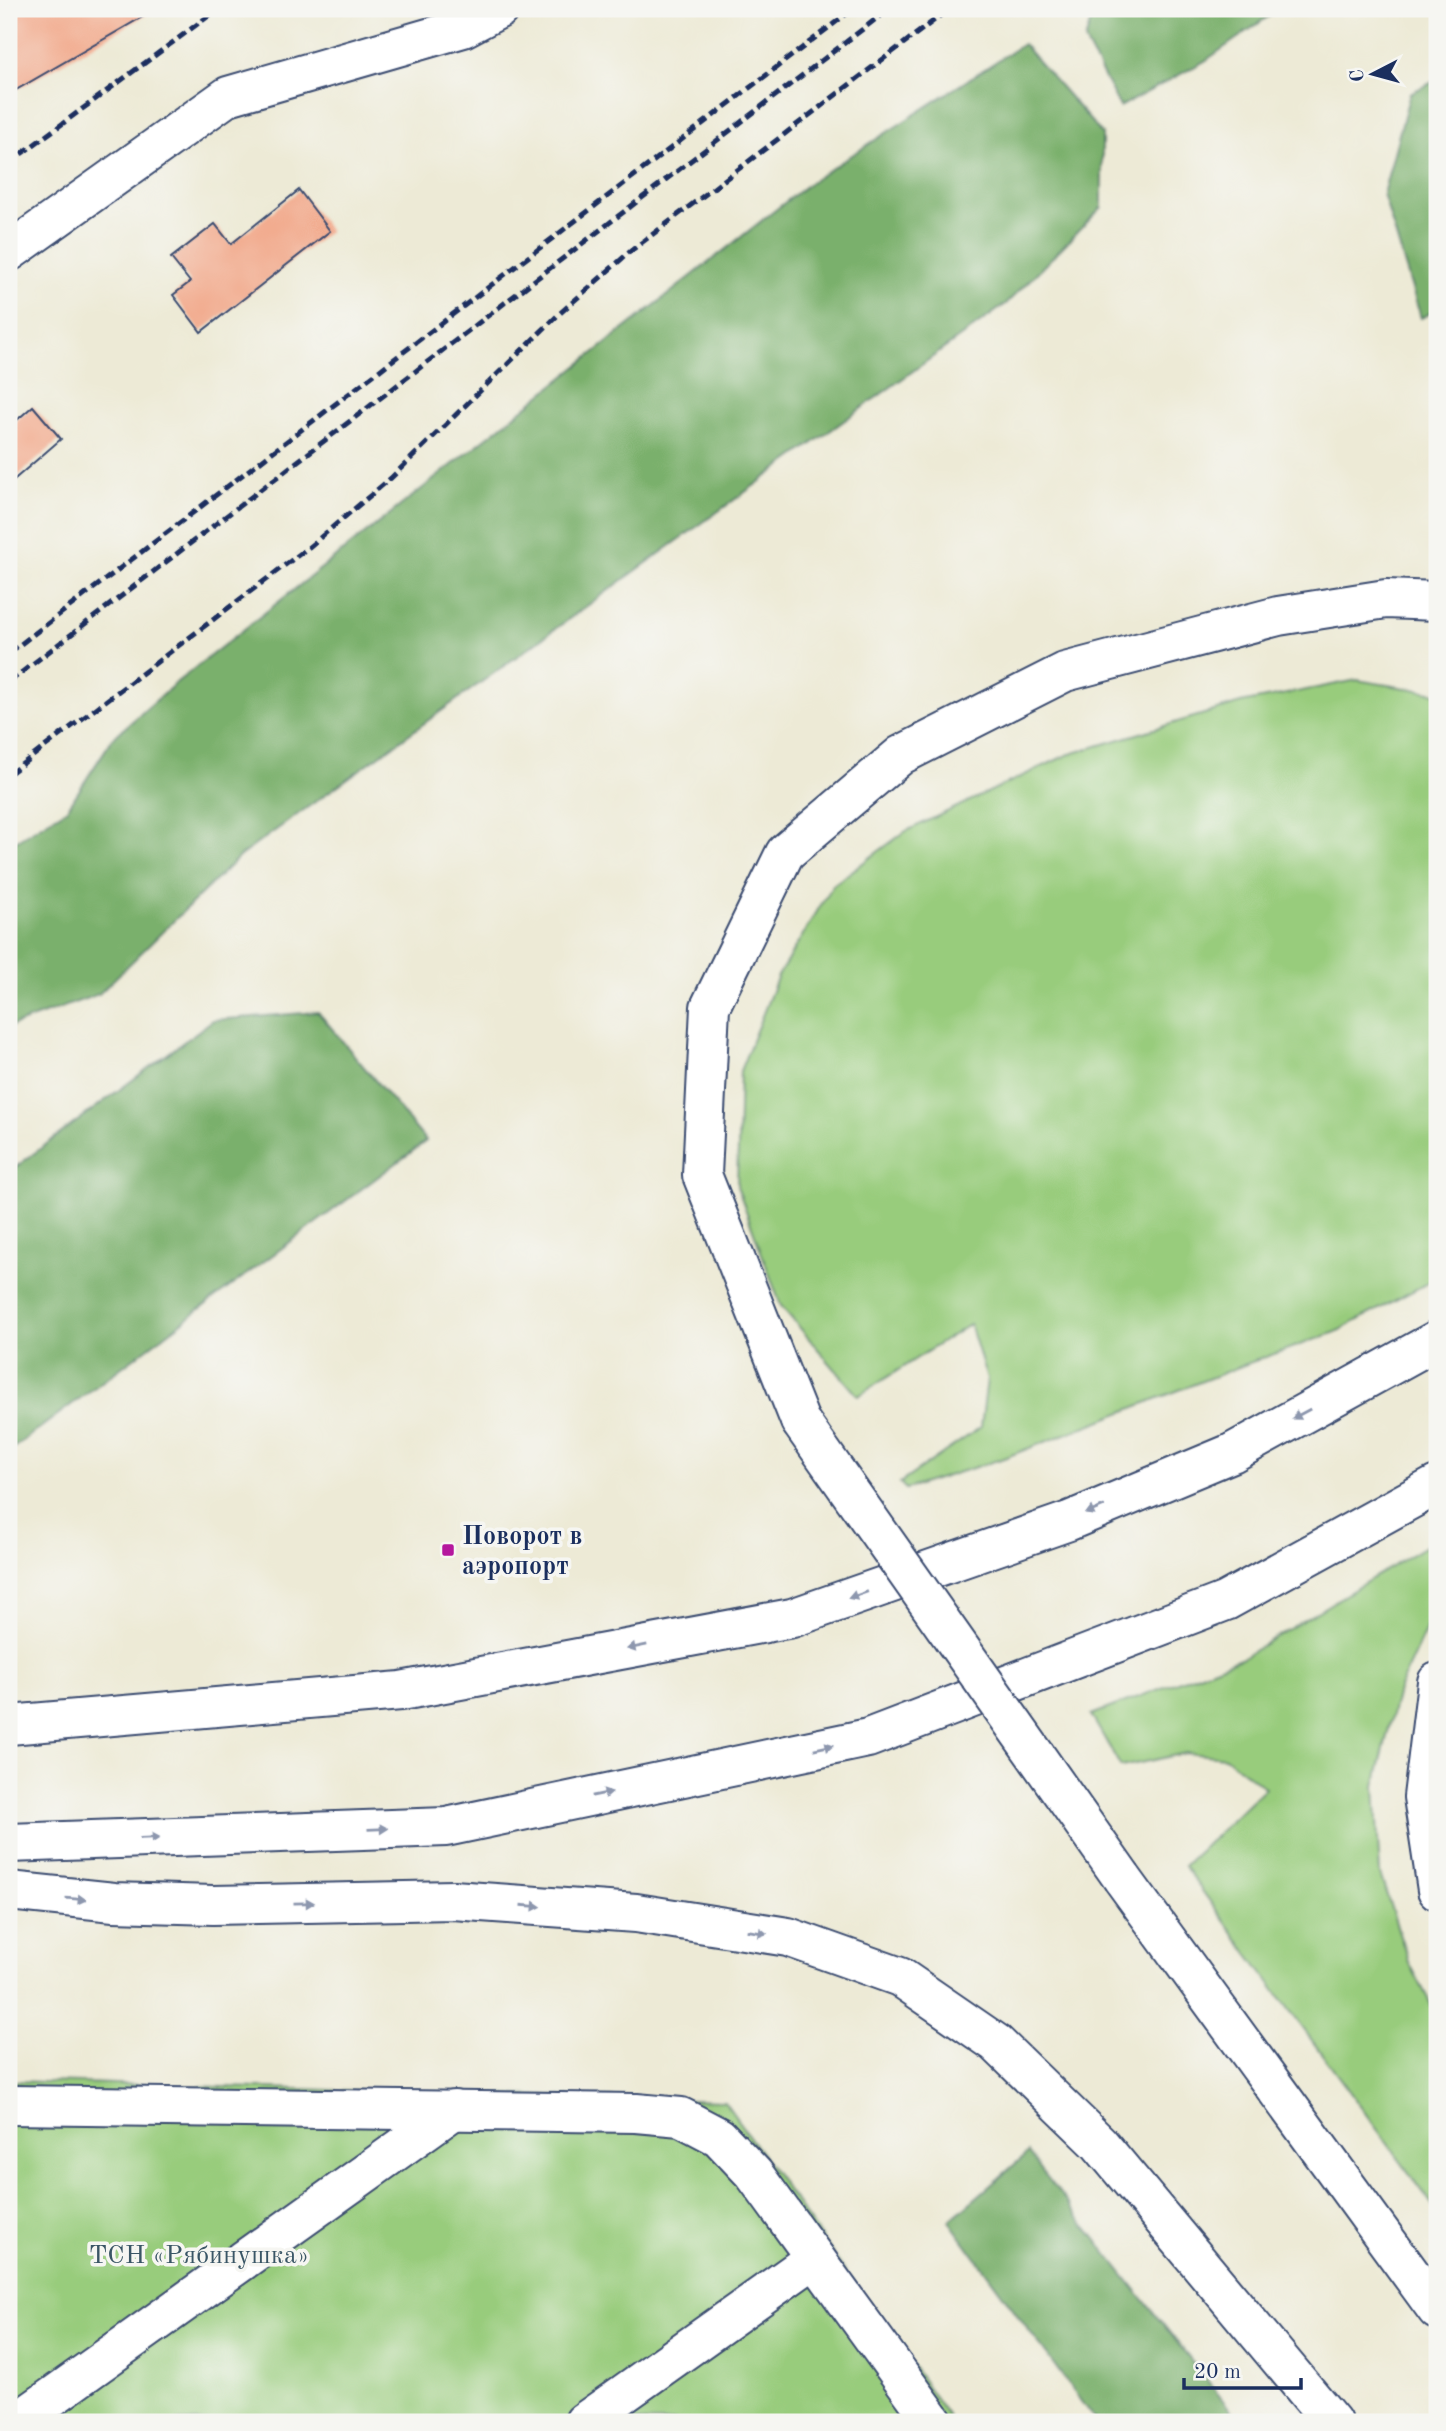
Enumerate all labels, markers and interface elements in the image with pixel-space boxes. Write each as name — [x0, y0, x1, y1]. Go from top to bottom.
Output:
north arrow — [1338, 38, 1408, 108]
text: С — [1348, 68, 1369, 83]
one-way arrow — [1291, 1408, 1311, 1420]
one-way arrow — [1085, 1504, 1105, 1516]
place label: Поворот в аэропорт — [462, 1524, 582, 1580]
marker: Поворот в аэропорт — [440, 1542, 456, 1558]
one-way arrow — [847, 1590, 868, 1601]
one-way arrow — [626, 1641, 648, 1652]
one-way arrow — [813, 1741, 835, 1752]
one-way arrow — [591, 1789, 613, 1800]
one-way arrow — [367, 1824, 389, 1835]
one-way arrow — [140, 1832, 162, 1843]
one-way arrow — [66, 1894, 88, 1905]
one-way arrow — [293, 1897, 315, 1909]
one-way arrow — [520, 1901, 542, 1912]
one-way arrow — [746, 1927, 768, 1938]
park label: ТСН «Рябинушка» — [89, 2243, 309, 2269]
scale bar — [1184, 2347, 1301, 2391]
text: 20 m — [1194, 2362, 1241, 2383]

